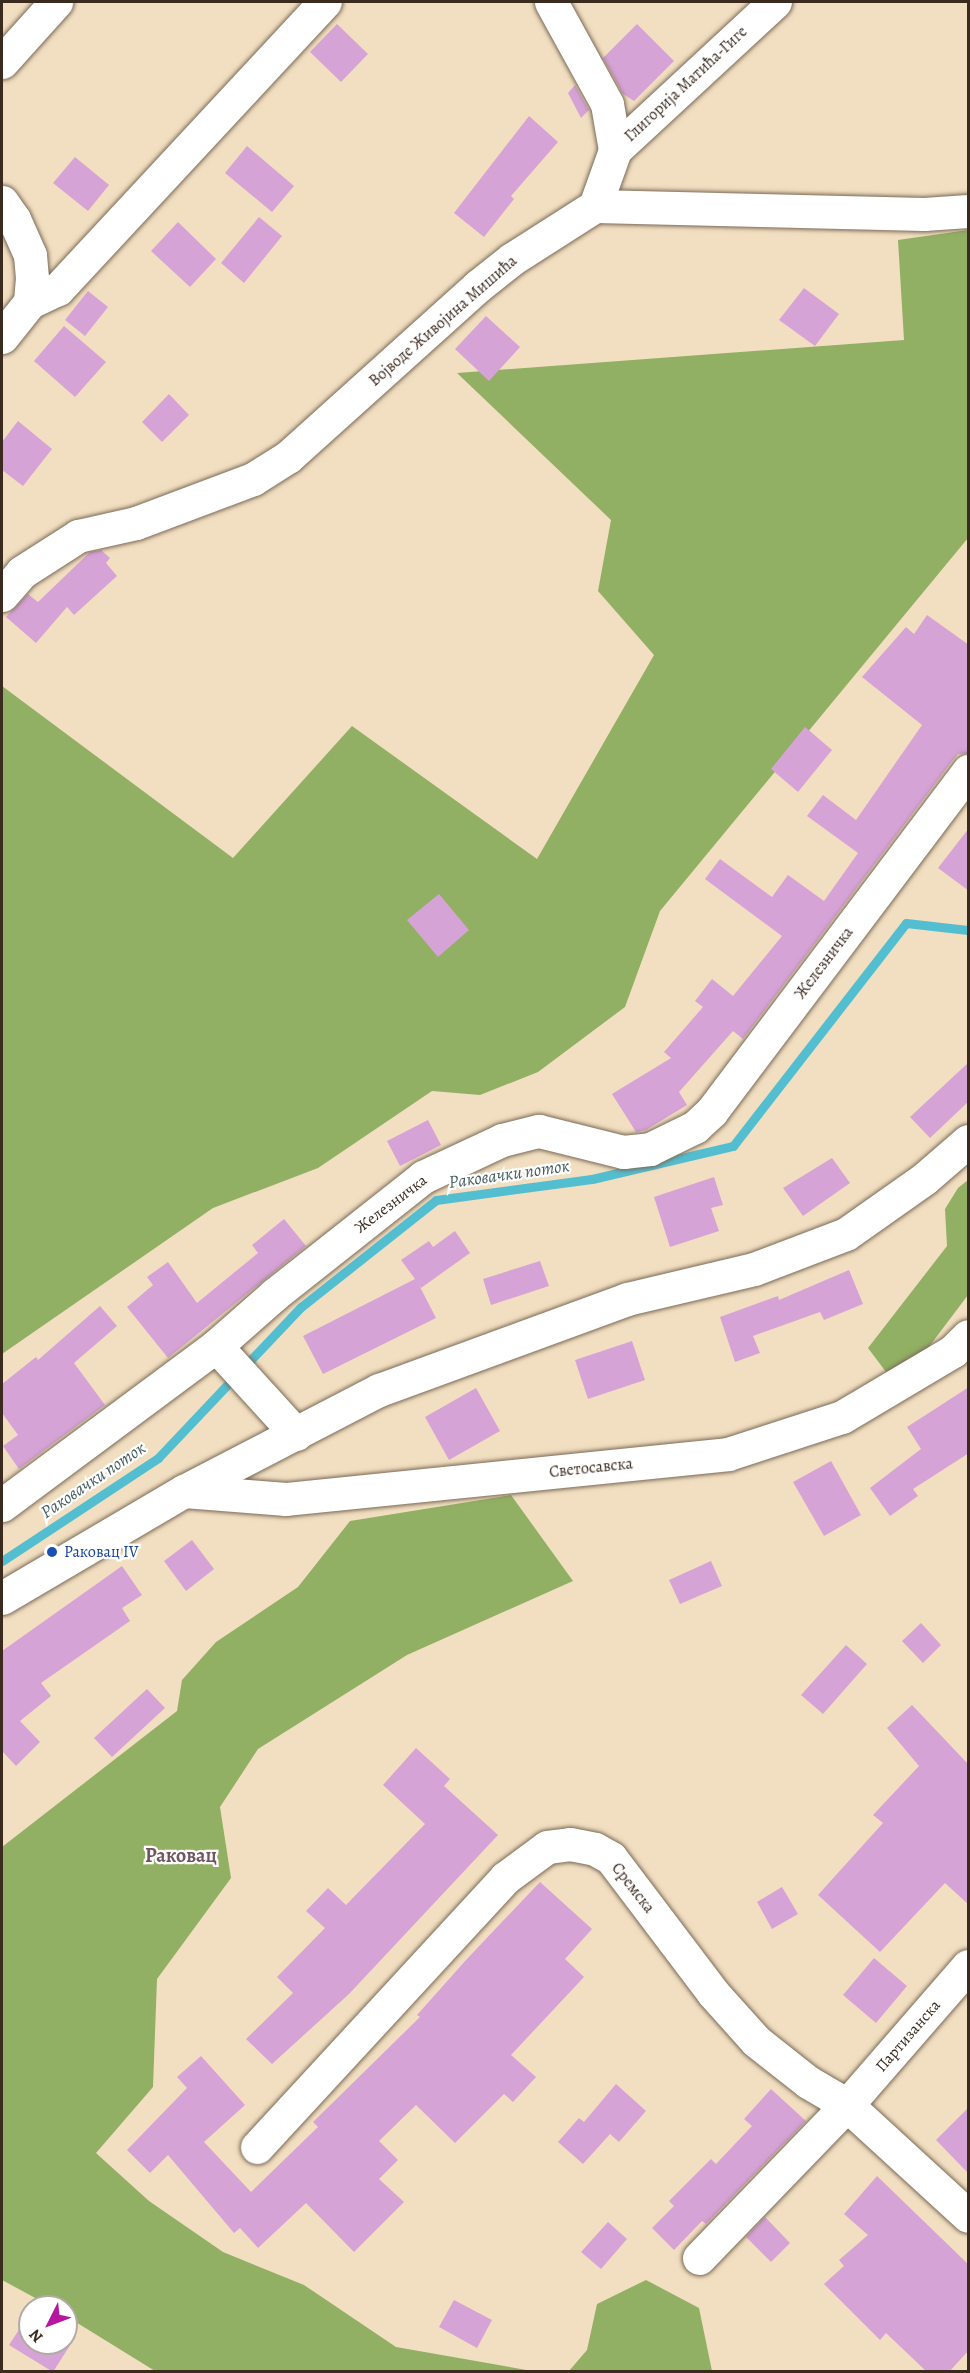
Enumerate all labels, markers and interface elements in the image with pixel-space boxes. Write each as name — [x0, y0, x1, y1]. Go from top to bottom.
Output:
street label: Глигорија Матића-Гиге — [621, 22, 751, 146]
street label: Војводе Живојина Мишића — [365, 252, 521, 390]
street label: Железничка — [791, 923, 857, 1003]
water label: Раковачки поток — [447, 1155, 571, 1193]
street label: Железничка — [351, 1171, 431, 1237]
water label: Раковачки поток — [36, 1437, 150, 1523]
street label: Светосавска — [548, 1454, 634, 1482]
place label: Раковац IV — [64, 1542, 139, 1562]
marker: Раковац IV — [45, 1545, 59, 1559]
district label: Раковац — [145, 1843, 217, 1867]
street label: Сремска — [607, 1859, 659, 1917]
street label: Партизанска — [872, 1996, 944, 2076]
north arrow — [18, 2295, 78, 2355]
text: N — [24, 2324, 48, 2347]

